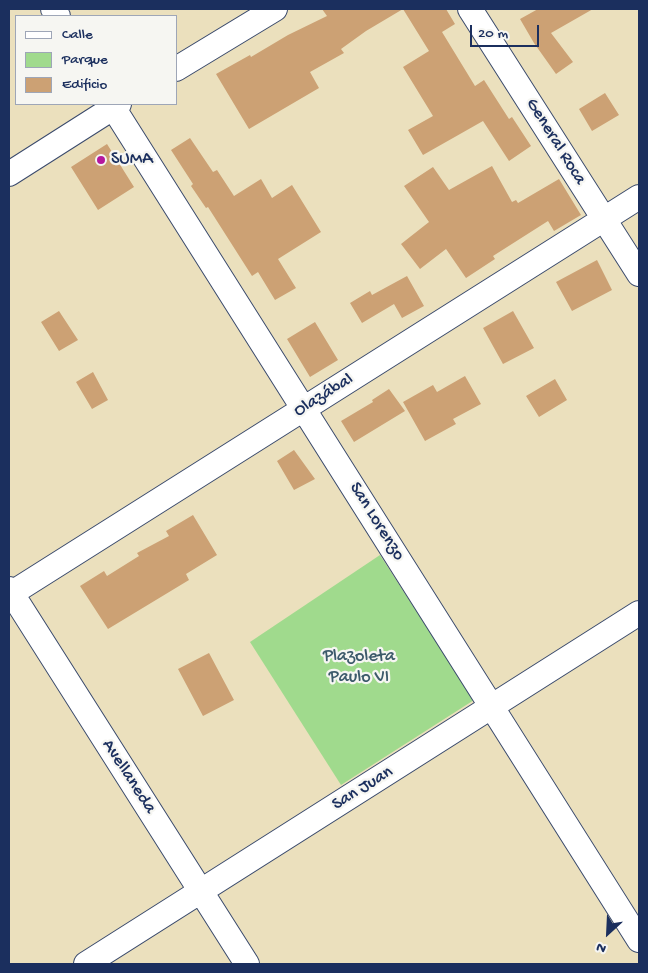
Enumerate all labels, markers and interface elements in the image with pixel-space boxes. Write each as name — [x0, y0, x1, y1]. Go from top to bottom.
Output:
legend — [15, 15, 178, 105]
scale bar — [473, 15, 542, 47]
text: 20 m — [478, 25, 508, 43]
text: Calle — [62, 26, 93, 44]
text: Parque — [62, 51, 108, 69]
text: Edificio — [62, 76, 107, 94]
street label: General Roca — [520, 95, 590, 189]
place label: SUMA — [111, 149, 153, 171]
marker: SUMA — [95, 154, 107, 166]
street label: Olazábal — [290, 369, 358, 423]
street label: San Lorenzo — [343, 479, 409, 565]
park label: Plazoleta Paulo VI — [323, 646, 395, 689]
street label: Avellaneda — [96, 736, 160, 818]
street label: San Juan — [329, 762, 397, 816]
north arrow — [583, 908, 633, 958]
text: N — [594, 937, 609, 957]

